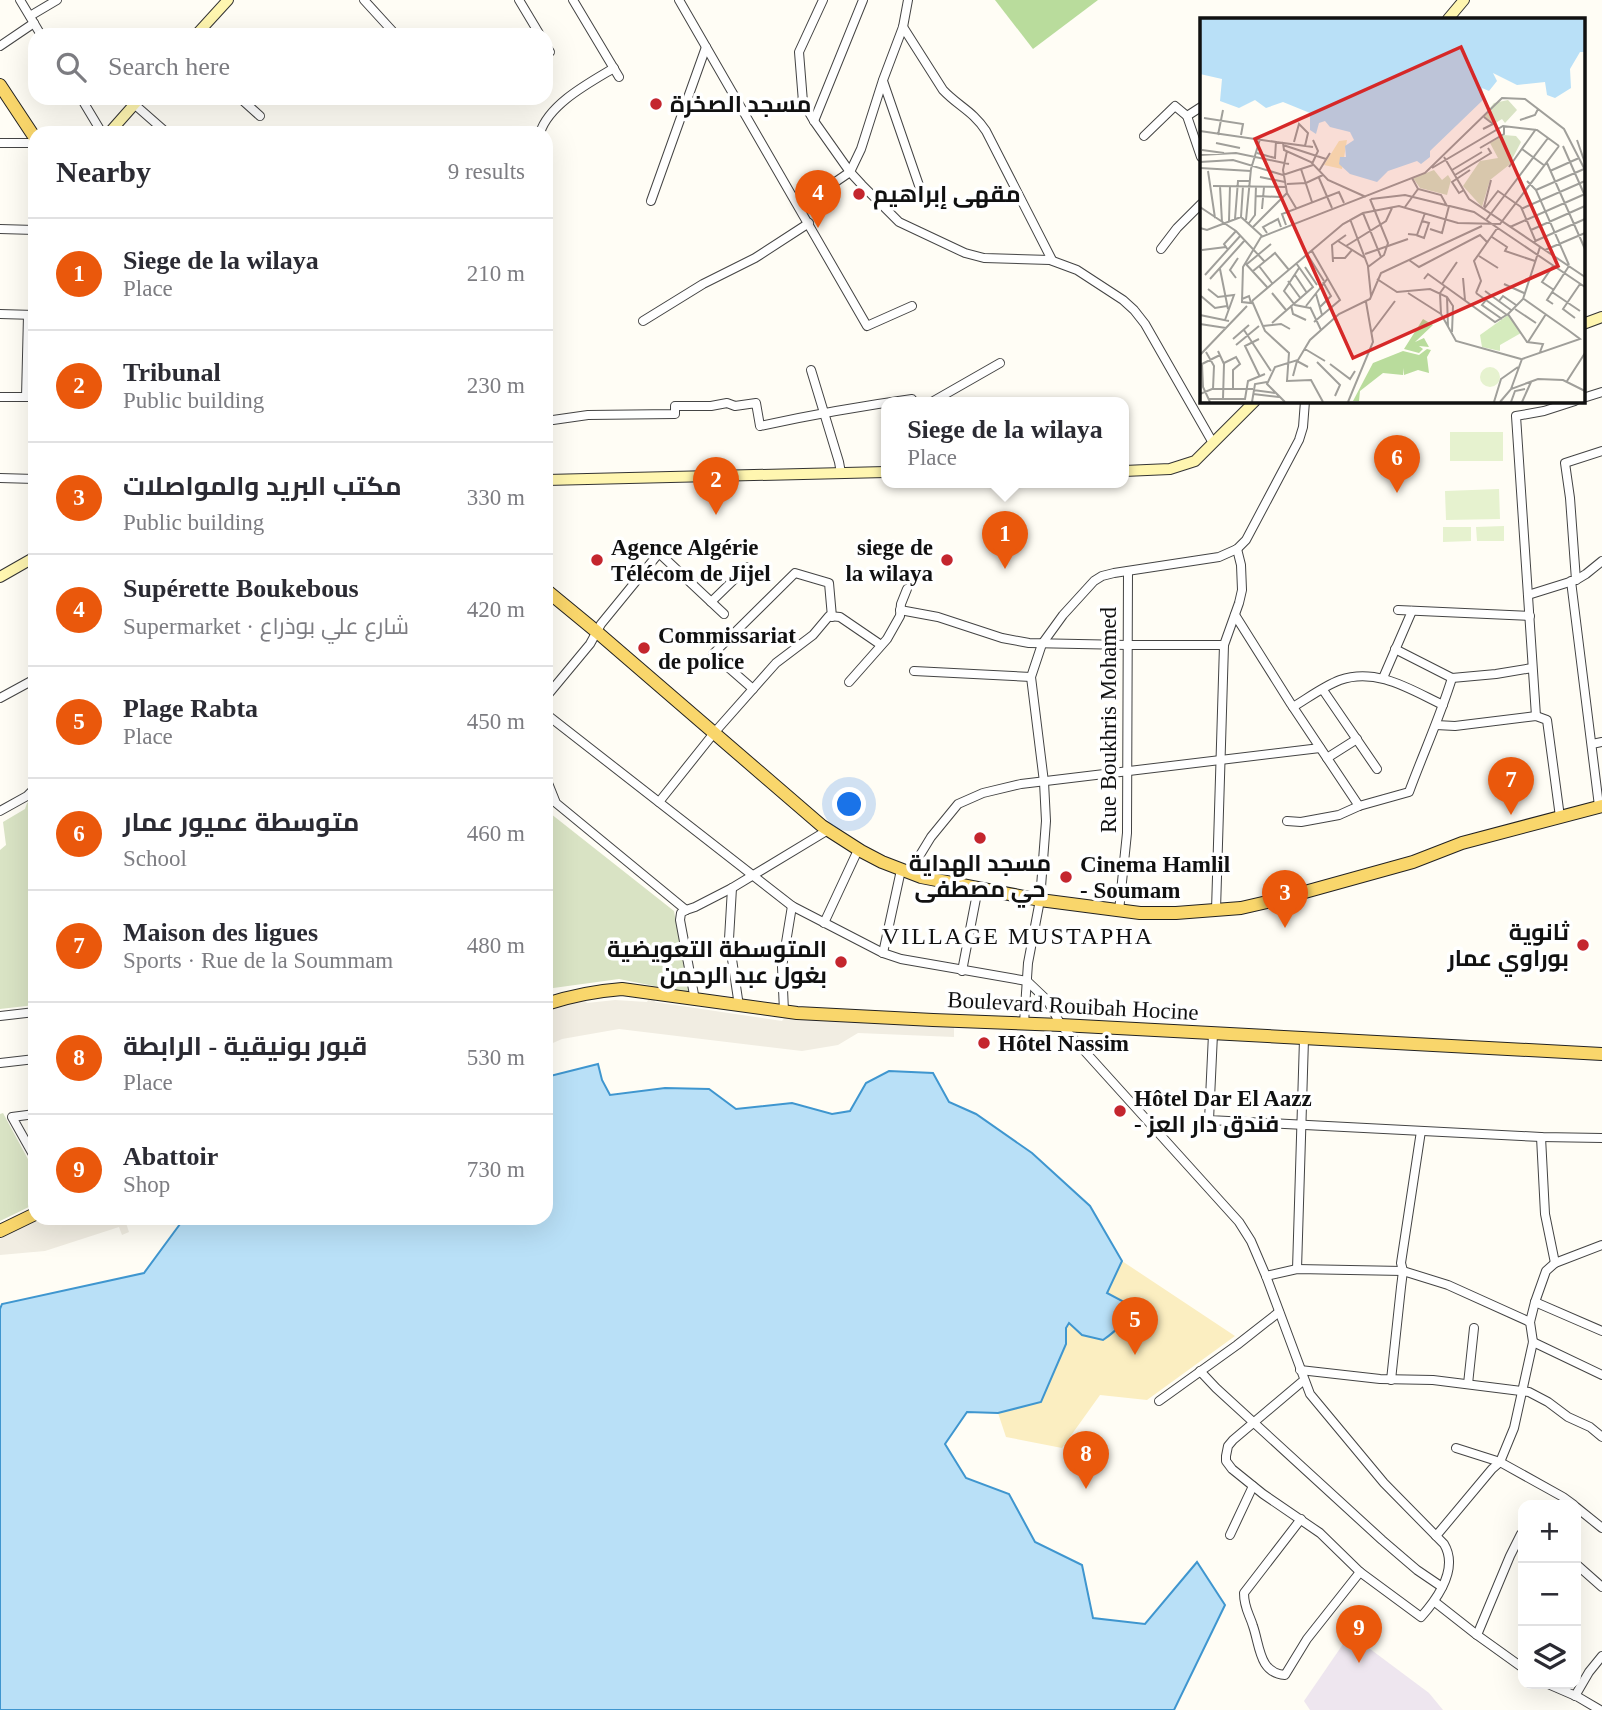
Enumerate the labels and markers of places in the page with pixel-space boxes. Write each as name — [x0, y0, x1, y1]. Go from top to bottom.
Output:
place label: مسجد الصخرة — [670, 92, 812, 118]
marker: مسجد الصخرة — [648, 96, 664, 112]
pin: 4 — [795, 170, 841, 228]
place label: مقهى إبراهيم — [873, 182, 1021, 210]
marker: مقهى إبراهيم — [851, 186, 867, 202]
pin: 6 — [1374, 435, 1420, 493]
pin: 2 — [693, 457, 739, 515]
pin: 1 — [982, 511, 1028, 569]
place label: Agence Algérie Télécom de Jijel — [611, 535, 771, 586]
place label: siege de la wilaya — [845, 535, 933, 586]
marker: Agence Algérie Télécom de Jijel — [589, 552, 605, 568]
marker: siege de la wilaya — [939, 552, 955, 568]
place label: Commissariat de police — [658, 623, 796, 674]
marker: Commissariat de police — [636, 640, 652, 656]
pin: 7 — [1488, 757, 1534, 815]
marker: مسجد الهداية حي مصطفى — [972, 830, 988, 846]
place label: مسجد الهداية حي مصطفى — [909, 851, 1051, 908]
place label: Cinema Hamlil - Soumam — [1080, 852, 1230, 903]
marker: Cinema Hamlil - Soumam — [1058, 869, 1074, 885]
pin: 3 — [1262, 870, 1308, 928]
place label: ثانوية بوراوي عمار — [1446, 920, 1569, 977]
place label: المتوسطة التعويضية بغول عبد الرحمن — [607, 937, 827, 989]
marker: ثانوية بوراوي عمار — [1575, 937, 1591, 953]
marker: المتوسطة التعويضية بغول عبد الرحمن — [833, 954, 849, 970]
place label: Hôtel Nassim — [998, 1031, 1129, 1056]
marker: Hôtel Nassim — [976, 1035, 992, 1051]
place label: Hôtel Dar El Aazz - فندق دار العز — [1134, 1086, 1312, 1138]
marker: Hôtel Dar El Aazz - فندق دار العز — [1112, 1103, 1128, 1119]
pin: 5 — [1112, 1297, 1158, 1355]
pin: 8 — [1063, 1431, 1109, 1489]
pin: 9 — [1336, 1605, 1382, 1663]

